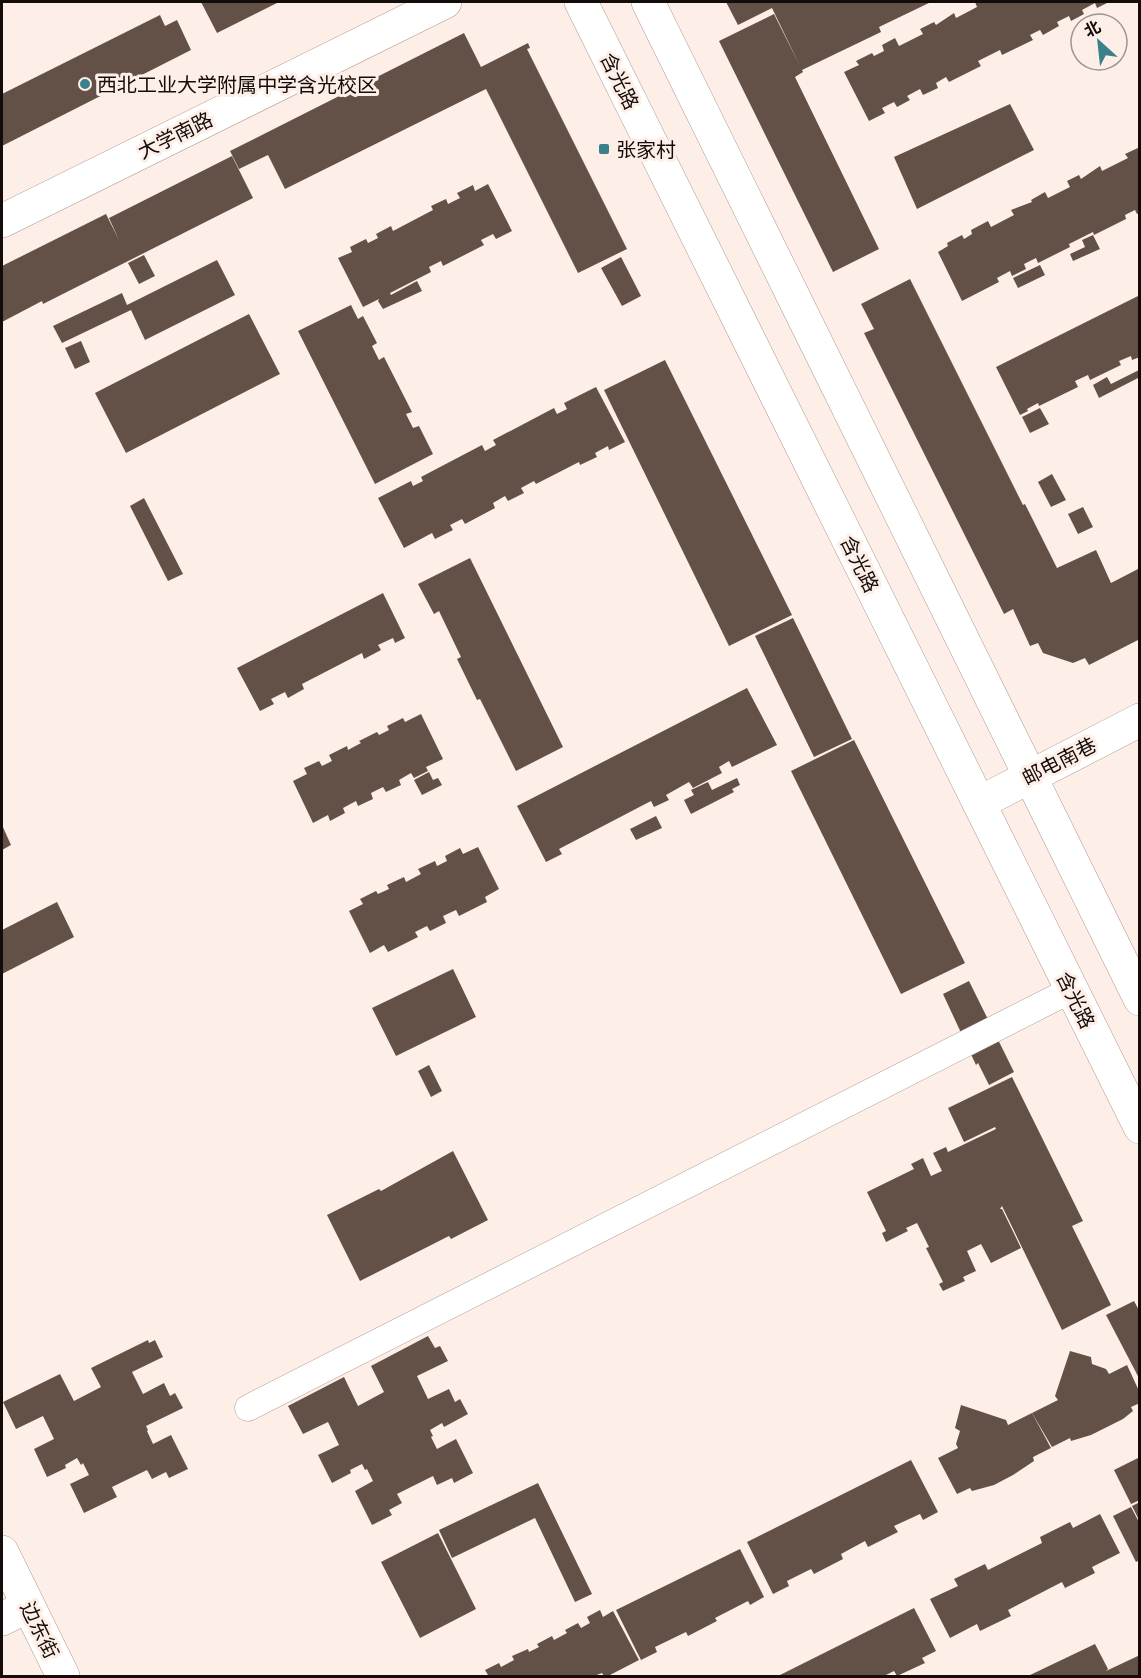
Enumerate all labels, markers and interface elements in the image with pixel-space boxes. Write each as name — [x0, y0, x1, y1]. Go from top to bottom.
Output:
north arrow — [1069, 12, 1129, 72]
text: 北 — [1080, 15, 1104, 42]
street label: 含光路 — [595, 48, 645, 114]
place label: 西北工业大学附属中学含光校区 — [97, 71, 377, 98]
marker: 西北工业大学附属中学含光校区 — [78, 77, 92, 91]
street label: 大学南路 — [133, 105, 217, 165]
place label: 张家村 — [616, 136, 676, 163]
marker: 张家村 — [597, 142, 611, 156]
street label: 含光路 — [835, 531, 885, 597]
street label: 邮电南巷 — [1017, 731, 1101, 791]
street label: 含光路 — [1051, 967, 1101, 1033]
street label: 边东街 — [15, 1597, 65, 1663]

